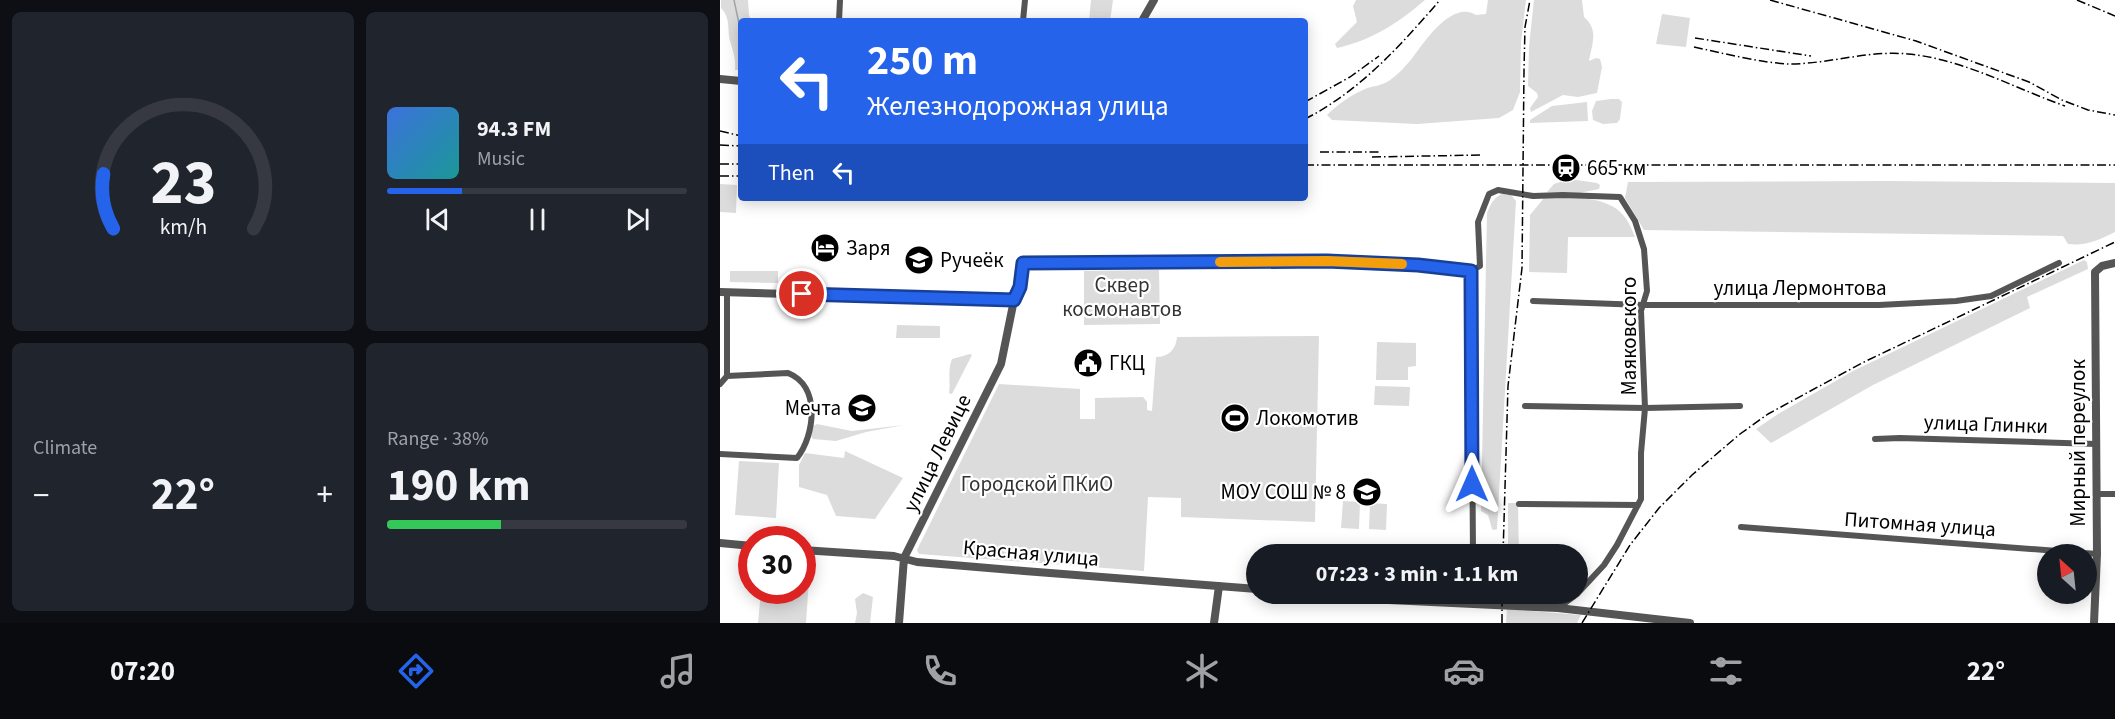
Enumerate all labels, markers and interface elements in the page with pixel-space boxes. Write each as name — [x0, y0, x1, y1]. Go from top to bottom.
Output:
text: 250 m — [867, 31, 978, 91]
icon: left — [768, 42, 846, 120]
text: Железнодорожная улица — [867, 87, 1169, 126]
text: 94.3 FM — [477, 113, 551, 145]
text: 23 — [150, 139, 216, 228]
text: Music — [477, 145, 525, 173]
station icon: 665 км — [1550, 152, 1582, 184]
place label: 665 км — [1587, 153, 1646, 183]
icon: left — [827, 156, 860, 189]
text: Then — [768, 157, 815, 189]
icon: previous — [421, 203, 454, 236]
icon: pause — [521, 203, 554, 236]
icon: next — [621, 203, 654, 236]
text: km/h — [159, 212, 207, 243]
hotel icon: Заря — [809, 232, 841, 264]
place label: Заря — [846, 233, 891, 263]
school or university icon: Ручеёк — [903, 244, 935, 276]
place label: Ручеёк — [940, 245, 1004, 275]
pin — [776, 268, 827, 319]
park label: Сквер космонавтов — [1062, 270, 1182, 324]
street label: улица Лермонтова — [1713, 273, 1887, 303]
icon: arrive — [785, 277, 818, 310]
street label: Маяковского — [1614, 277, 1644, 395]
public building icon: ГКЦ — [1072, 347, 1104, 379]
place label: ГКЦ — [1109, 348, 1145, 378]
street label: Мирный переулок — [2063, 359, 2093, 527]
street label: улица Левице — [896, 389, 978, 517]
school or university icon: Мечта — [846, 392, 878, 424]
place label: Мечта — [785, 393, 841, 423]
sports icon: Локомотив — [1219, 402, 1251, 434]
place label: Локомотив — [1256, 403, 1359, 433]
street label: улица Глинки — [1923, 407, 2049, 441]
text: Range · 38% — [387, 425, 488, 453]
text: Climate — [33, 434, 97, 462]
position arrow — [1440, 452, 1504, 516]
text: 190 km — [387, 454, 531, 518]
text: 22° — [151, 463, 215, 527]
park label: Городской ПКиО — [961, 469, 1113, 499]
text: − — [33, 472, 49, 519]
text: + — [317, 472, 333, 519]
school or university icon: МОУ СОШ № 8 — [1351, 476, 1383, 508]
place label: МОУ СОШ № 8 — [1220, 477, 1346, 507]
street label: Питомная улица — [1843, 504, 1997, 544]
speed limit sign: 30 — [738, 526, 816, 604]
street label: Красная улица — [962, 532, 1100, 574]
north arrow — [2037, 544, 2097, 604]
map controls — [2037, 544, 2097, 604]
text: 07:23 · 3 min · 1.1 km — [1316, 558, 1518, 590]
icon: directions — [395, 650, 437, 692]
icon: music — [657, 650, 699, 692]
icon: phone — [919, 650, 961, 692]
icon: climate — [1181, 650, 1223, 692]
icon: car — [1443, 650, 1485, 692]
icon: filters — [1705, 650, 1747, 692]
text: 07:20 — [110, 652, 175, 691]
text: 22° — [1967, 652, 2005, 691]

